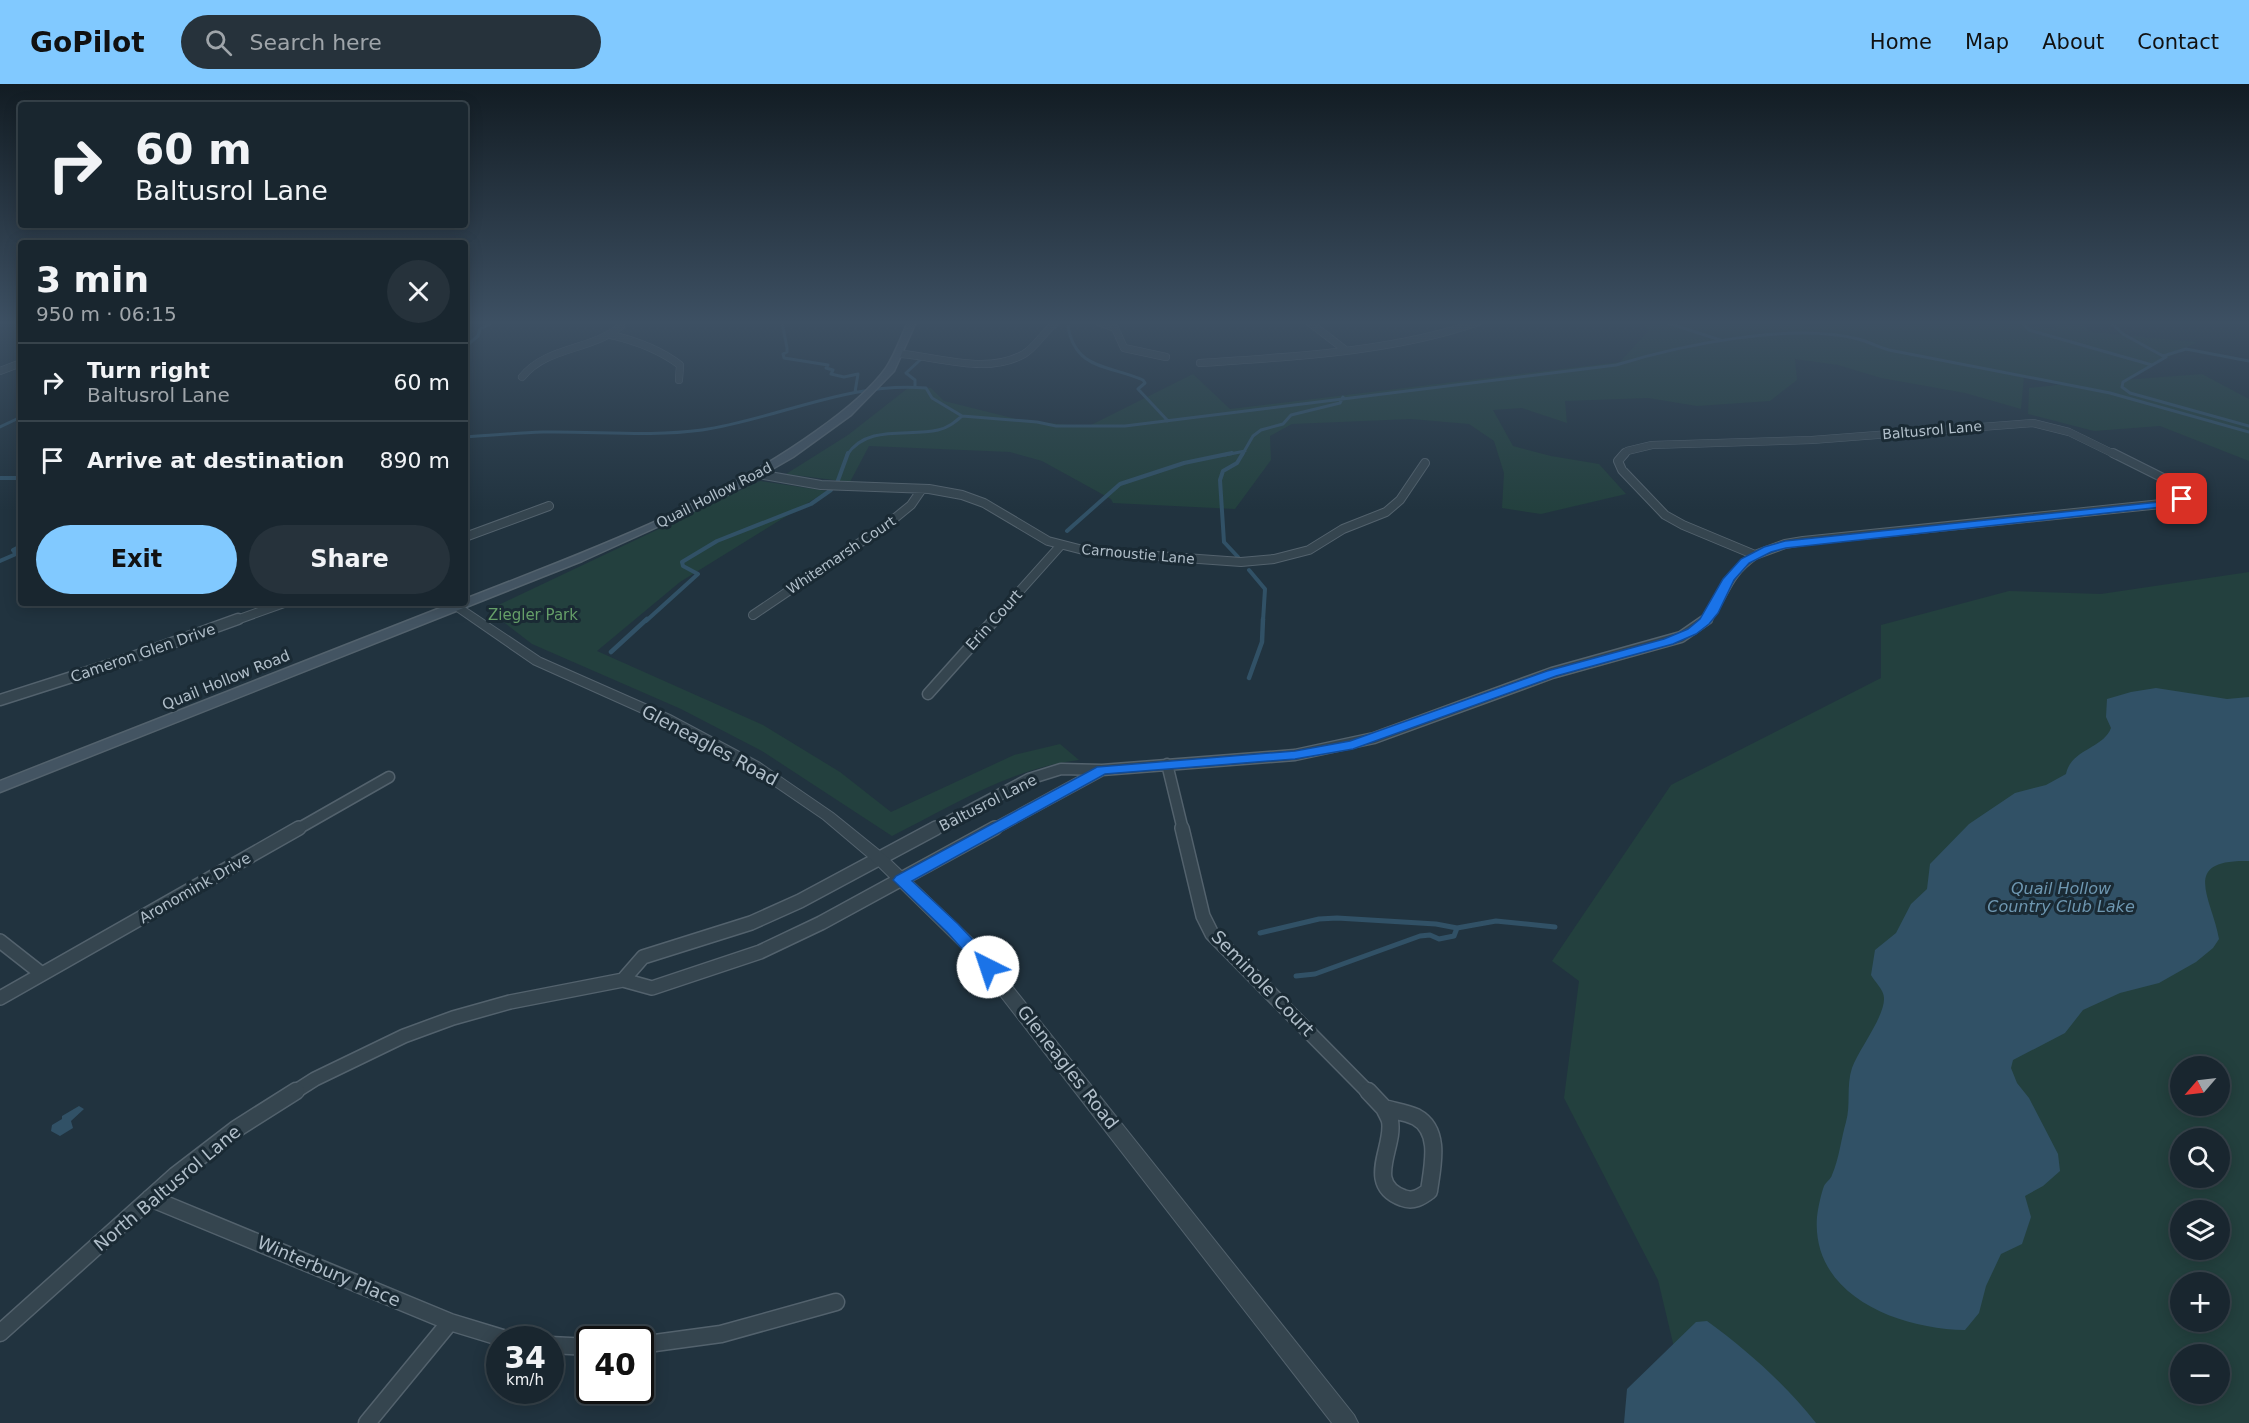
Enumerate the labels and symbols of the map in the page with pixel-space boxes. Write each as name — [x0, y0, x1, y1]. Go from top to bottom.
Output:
street label: Baltusrol Lane — [1882, 418, 1982, 442]
street label: Quail Hollow Road — [654, 459, 774, 531]
pin — [2156, 473, 2207, 524]
street label: Whitemarsh Court — [784, 512, 899, 597]
street label: Carnoustie Lane — [1081, 541, 1195, 567]
street label: Erin Court — [962, 586, 1026, 654]
park label: Ziegler Park — [488, 606, 578, 624]
street label: Cameron Glen Drive — [68, 620, 218, 686]
street label: Quail Hollow Road — [159, 646, 293, 714]
street label: Gleneagles Road — [638, 700, 782, 790]
street label: Baltusrol Lane — [936, 771, 1040, 835]
street label: Aronomink Drive — [136, 849, 254, 927]
water label: Quail Hollow Country Club Lake — [1987, 879, 2135, 916]
street label: Seminole Court — [1207, 926, 1319, 1040]
position arrow — [956, 935, 1020, 999]
street label: Gleneagles Road — [1013, 1001, 1123, 1133]
north arrow — [2170, 1056, 2230, 1116]
street label: North Baltusrol Lane — [90, 1121, 244, 1255]
street label: Winterbury Place — [254, 1231, 404, 1311]
speed limit sign: 40 — [576, 1326, 654, 1404]

